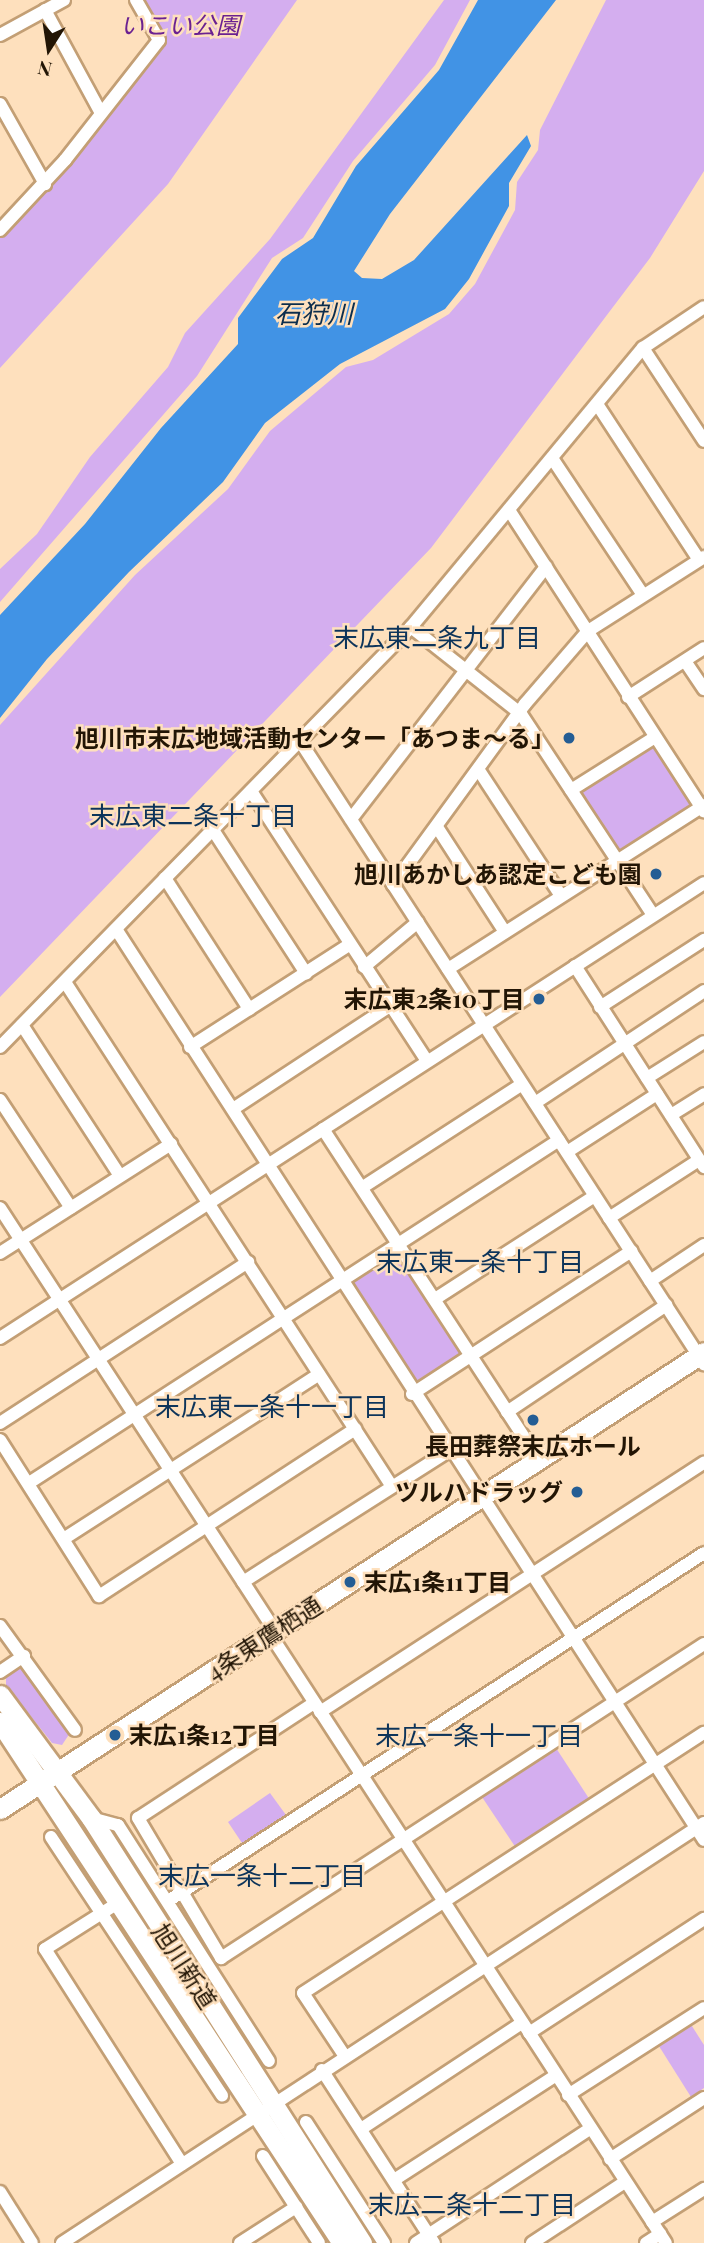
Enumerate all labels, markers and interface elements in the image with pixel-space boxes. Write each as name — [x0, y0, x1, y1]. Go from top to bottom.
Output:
park label: いこい公園 — [120, 11, 240, 39]
north arrow — [14, 14, 84, 84]
text: N — [35, 55, 54, 84]
water label: 石狩川 — [275, 297, 353, 329]
district label: 末広東二条九丁目 — [333, 621, 541, 653]
place label: 旭川市末広地域活動センター「あつま〜る」 — [75, 724, 555, 752]
marker: 旭川市末広地域活動センター「あつま〜る」 — [561, 730, 577, 746]
district label: 末広東二条十丁目 — [89, 799, 297, 831]
place label: 旭川あかしあ認定こども園 — [354, 860, 642, 888]
marker: 旭川あかしあ認定こども園 — [648, 866, 664, 882]
place label: 末広東2条10丁目 — [344, 985, 525, 1013]
marker: 末広東2条10丁目 — [531, 991, 547, 1007]
district label: 末広東一条十丁目 — [376, 1245, 584, 1277]
district label: 末広東一条十一丁目 — [155, 1390, 389, 1422]
marker: 長田葬祭末広ホール — [525, 1412, 541, 1428]
place label: 長田葬祭末広ホール — [425, 1432, 641, 1460]
place label: ツルハドラッグ — [395, 1478, 563, 1506]
marker: ツルハドラッグ — [569, 1484, 585, 1500]
place label: 末広1条11丁目 — [364, 1568, 512, 1596]
marker: 末広1条11丁目 — [342, 1574, 358, 1590]
street label: 4条東鷹栖通 — [201, 1590, 327, 1686]
district label: 末広一条十一丁目 — [375, 1719, 583, 1751]
place label: 末広1条12丁目 — [129, 1721, 280, 1749]
marker: 末広1条12丁目 — [107, 1727, 123, 1743]
district label: 末広一条十二丁目 — [158, 1859, 366, 1891]
street label: 旭川新道 — [147, 1918, 223, 2014]
district label: 末広二条十二丁目 — [368, 2188, 576, 2220]

